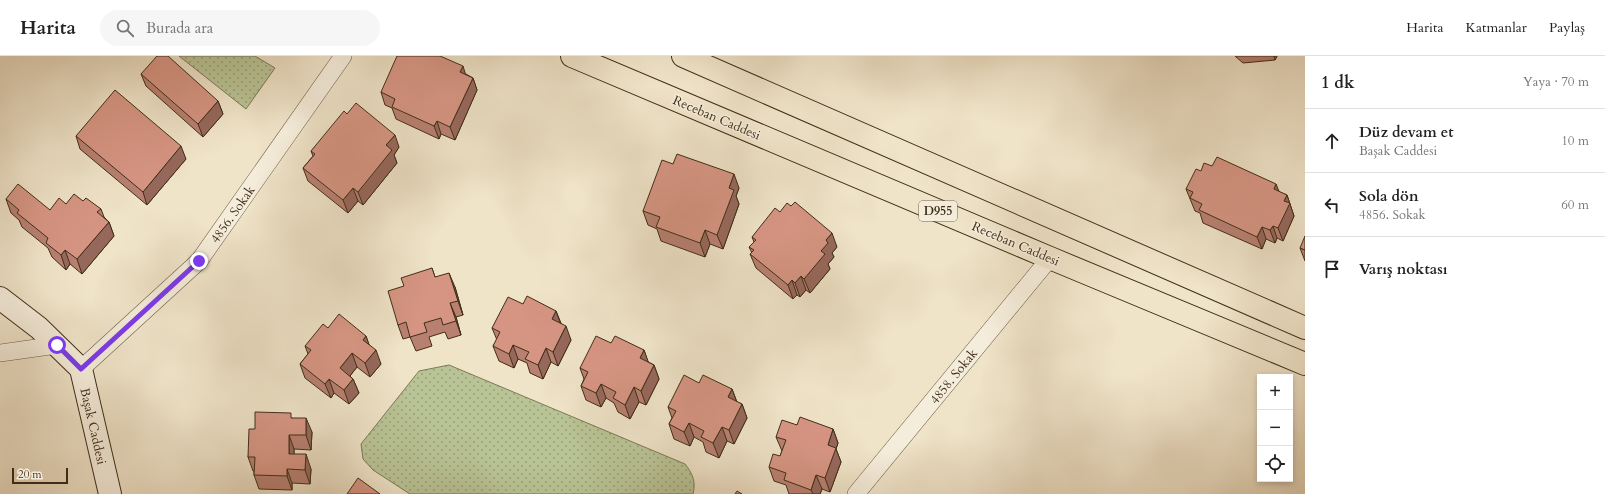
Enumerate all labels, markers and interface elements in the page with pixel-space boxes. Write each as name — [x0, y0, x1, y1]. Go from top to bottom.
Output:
search box — [100, 10, 380, 46]
text: Harita — [20, 15, 76, 41]
icon: search — [114, 17, 136, 39]
text: Burada ara — [146, 18, 213, 38]
text: Harita — [1406, 18, 1444, 37]
text: Katmanlar — [1466, 18, 1527, 37]
text: Paylaş — [1549, 18, 1585, 37]
text: 1 dk — [1321, 71, 1355, 94]
text: Yaya · 70 m — [1523, 73, 1589, 91]
street label: Receban Caddesi — [670, 91, 763, 145]
text: Düz devam et — [1359, 122, 1454, 142]
icon: ahead — [1321, 130, 1343, 152]
text: 10 m — [1561, 132, 1589, 150]
text: Başak Caddesi — [1359, 142, 1437, 160]
street label: 4856. Sokak — [206, 182, 259, 247]
text: Sola dön — [1359, 186, 1419, 206]
icon: left — [1321, 194, 1343, 216]
text: 60 m — [1561, 196, 1589, 214]
road number: D955 — [919, 201, 957, 221]
text: 4856. Sokak — [1359, 206, 1426, 224]
street label: Receban Caddesi — [969, 217, 1062, 271]
route end — [190, 252, 208, 270]
icon: arrive — [1321, 258, 1343, 280]
text: Varış noktası — [1359, 259, 1448, 279]
route start — [48, 336, 66, 354]
street label: 4858. Sokak — [926, 345, 982, 408]
map controls — [1257, 374, 1293, 482]
button: + — [1257, 374, 1293, 410]
street label: Başak Caddesi — [75, 386, 111, 467]
button: − — [1257, 410, 1293, 446]
button: locate — [1257, 446, 1293, 482]
scale bar — [12, 466, 68, 485]
text: 20 m — [18, 467, 42, 482]

